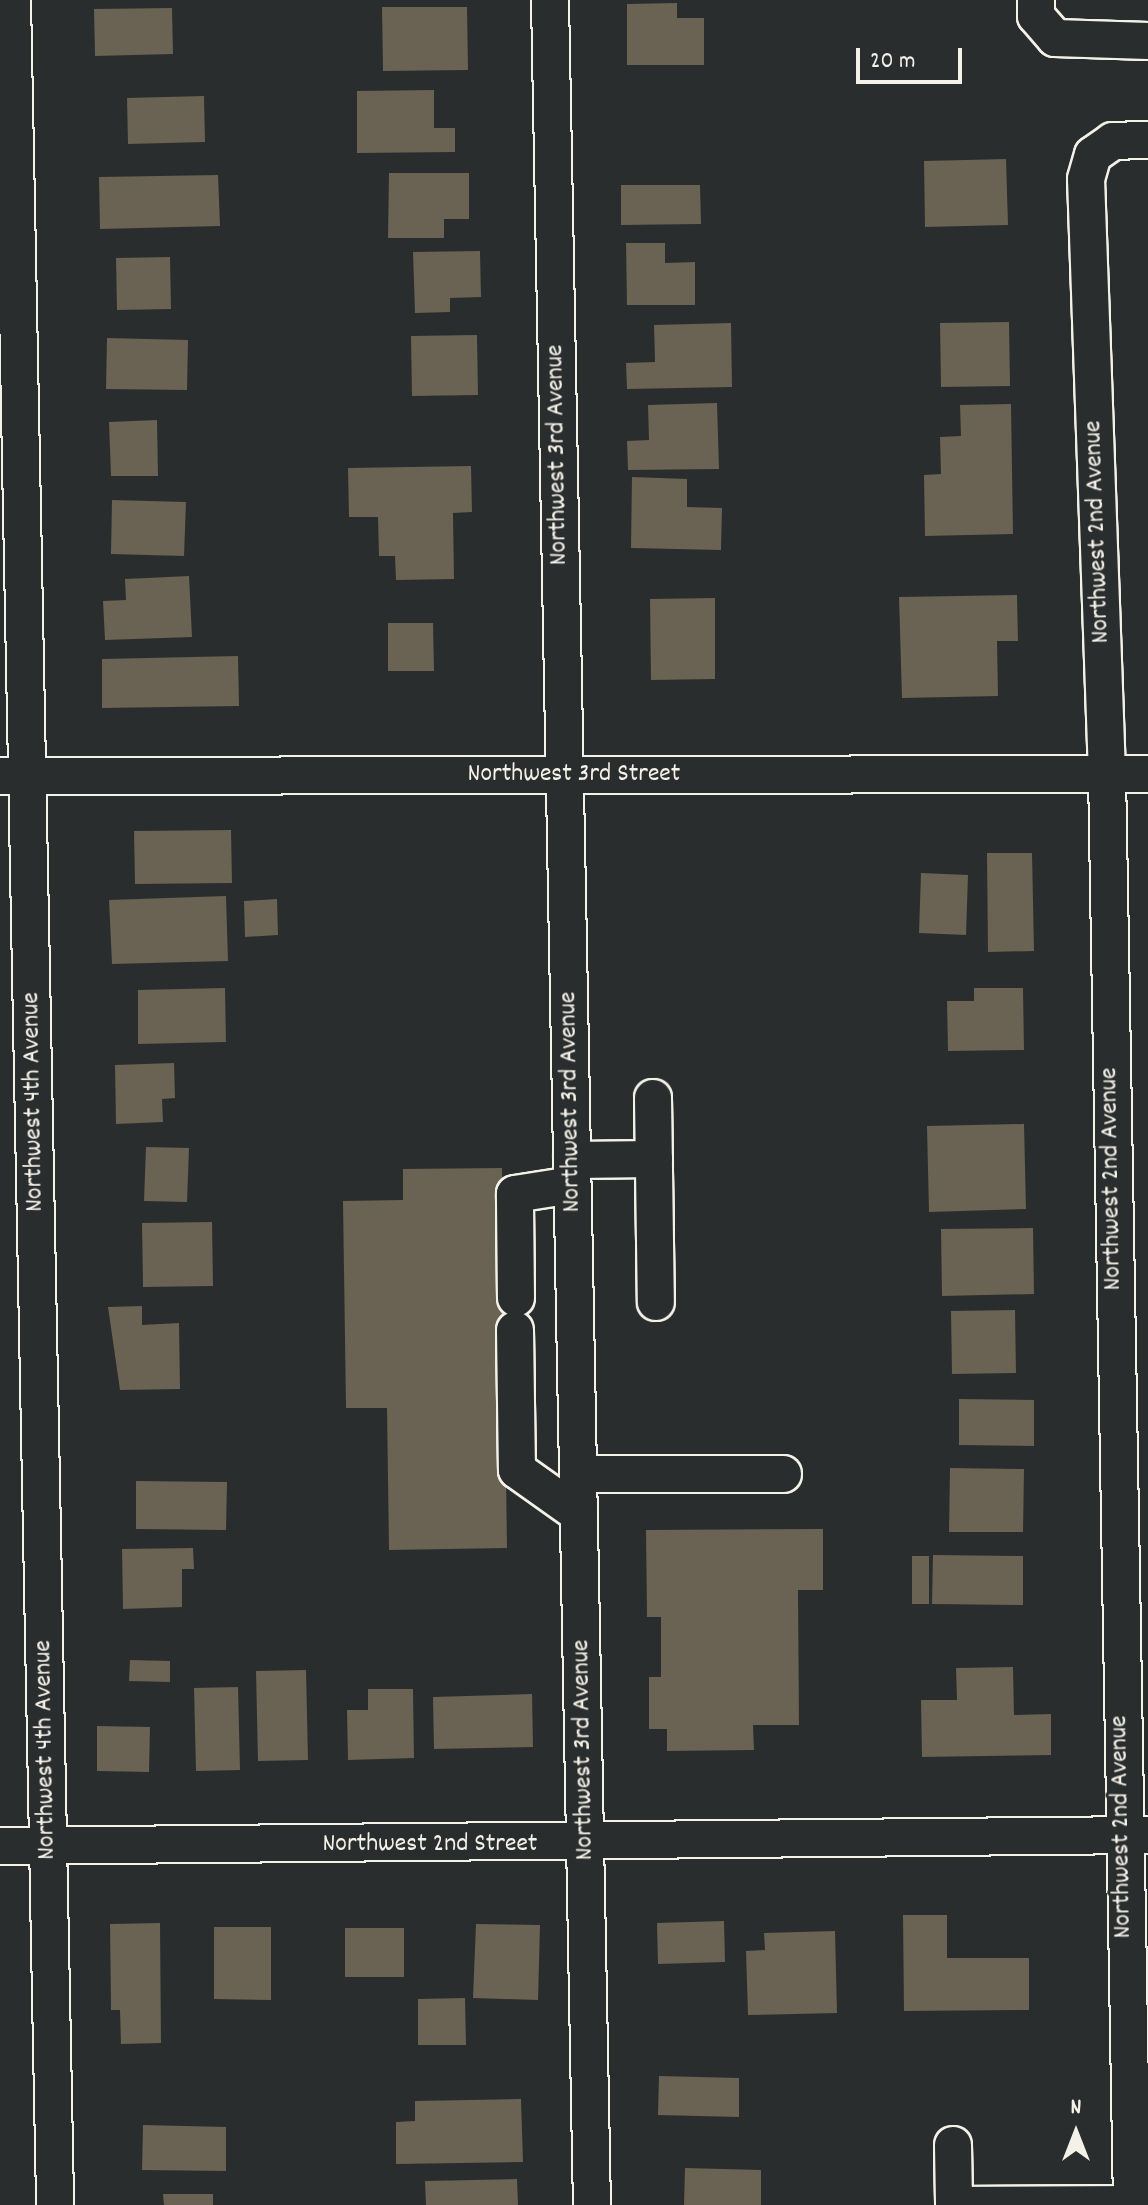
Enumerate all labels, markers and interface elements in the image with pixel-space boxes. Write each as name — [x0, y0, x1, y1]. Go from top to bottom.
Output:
scale bar — [860, 32, 966, 82]
text: 20 m — [870, 45, 916, 79]
street label: Northwest 3rd Avenue — [540, 344, 576, 566]
street label: Northwest 2nd Avenue — [1079, 420, 1117, 644]
street label: Northwest 3rd Street — [468, 759, 680, 791]
street label: Northwest 3rd Avenue — [553, 991, 589, 1213]
street label: Northwest 4th Avenue — [16, 992, 52, 1212]
street label: Northwest 2nd Avenue — [1094, 1067, 1130, 1291]
street label: Northwest 3rd Avenue — [566, 1639, 602, 1861]
street label: Northwest 4th Avenue — [28, 1640, 64, 1860]
street label: Northwest 2nd Avenue — [1104, 1715, 1140, 1939]
street label: Northwest 2nd Street — [323, 1829, 537, 1861]
north arrow — [1036, 2093, 1116, 2173]
text: N — [1071, 2093, 1081, 2124]

